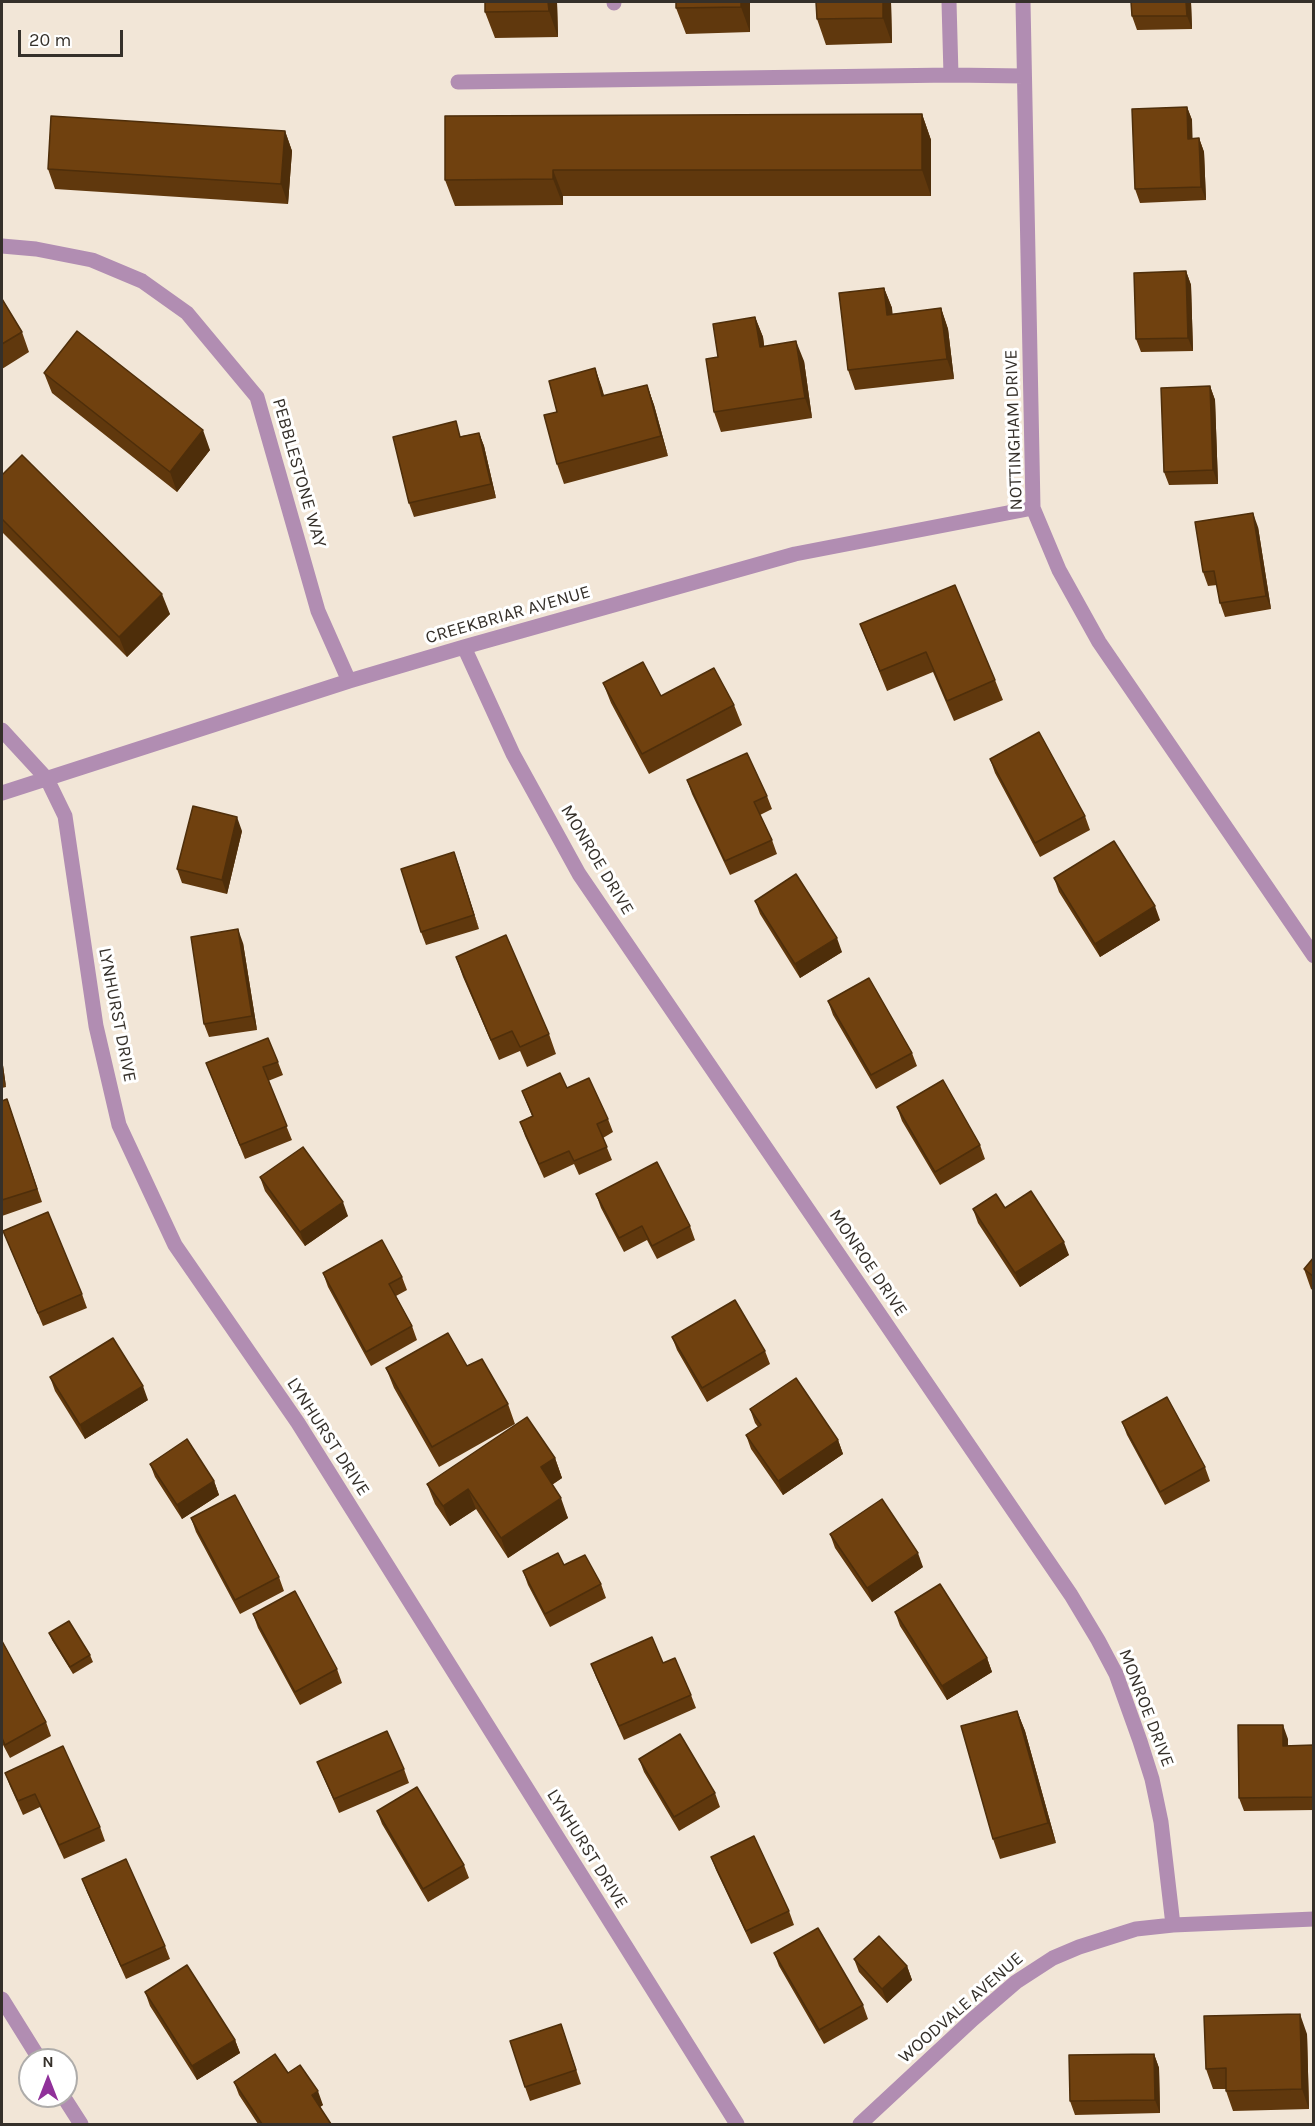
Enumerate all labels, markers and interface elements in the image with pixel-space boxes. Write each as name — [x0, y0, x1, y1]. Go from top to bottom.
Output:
scale bar — [21, 18, 126, 56]
text: 20 m — [29, 29, 71, 51]
street label: NOTTINGHAM DRIVE — [1000, 349, 1028, 511]
street label: PEBBLESTONE WAY — [267, 396, 331, 550]
street label: CREEKBRIAR AVENUE — [423, 581, 593, 649]
street label: MONROE DRIVE — [556, 801, 638, 919]
street label: LYNHURST DRIVE — [93, 946, 141, 1084]
street label: MONROE DRIVE — [824, 1205, 912, 1321]
street label: LYNHURST DRIVE — [282, 1374, 374, 1500]
street label: MONROE DRIVE — [1114, 1646, 1178, 1770]
street label: LYNHURST DRIVE — [542, 1785, 632, 1913]
street label: WOODVALE AVENUE — [894, 1948, 1028, 2068]
north arrow — [18, 2048, 78, 2108]
text: N — [42, 2052, 54, 2071]

